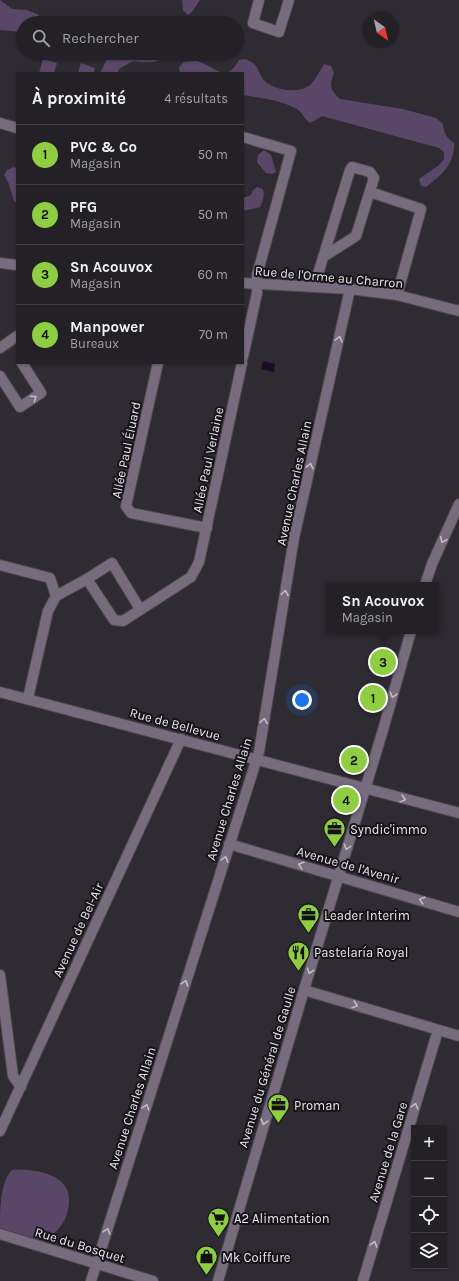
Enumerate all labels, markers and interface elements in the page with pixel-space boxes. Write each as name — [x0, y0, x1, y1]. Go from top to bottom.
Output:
north arrow — [363, 12, 399, 48]
search box — [16, 16, 244, 60]
icon: search — [30, 27, 52, 49]
text: Rechercher — [62, 29, 139, 47]
text: À proximité — [32, 88, 126, 108]
text: 4 résultats — [164, 91, 228, 106]
text: PVC & Co — [70, 138, 137, 156]
text: 1 — [43, 147, 47, 162]
text: 50 m — [198, 147, 228, 162]
text: Magasin — [70, 156, 121, 171]
text: PFG — [70, 198, 97, 216]
text: 2 — [41, 207, 49, 222]
text: 50 m — [198, 207, 228, 222]
text: Magasin — [70, 216, 121, 231]
text: Sn Acouvox — [70, 258, 153, 276]
street label: Rue de l'Orme au Charron — [254, 263, 404, 291]
text: 3 — [41, 267, 49, 282]
text: 60 m — [198, 267, 228, 282]
text: Magasin — [70, 276, 121, 291]
text: Manpower — [70, 318, 144, 336]
text: 4 — [41, 327, 49, 342]
text: 70 m — [199, 327, 228, 342]
text: Bureaux — [70, 336, 119, 351]
one-way arrow — [334, 336, 342, 342]
one-way arrow — [30, 395, 37, 403]
street label: Allée Paul Éluard — [106, 400, 144, 500]
street label: Allée Paul Verlaine — [189, 406, 227, 514]
street label: Avenue Charles Allain — [273, 419, 315, 547]
one-way arrow — [306, 463, 314, 469]
one-way arrow — [440, 535, 448, 543]
popup — [327, 582, 439, 634]
one-way arrow — [280, 590, 289, 596]
text: Sn Acouvox — [342, 592, 424, 610]
text: Magasin — [342, 610, 393, 625]
pin: 3 — [370, 647, 396, 677]
pin: 1 — [360, 683, 386, 713]
your location — [292, 690, 312, 710]
one-way arrow — [389, 692, 398, 699]
street label: Rue de Bellevue — [128, 705, 222, 743]
one-way arrow — [259, 718, 268, 725]
street label: Avenue Charles Allain — [203, 736, 255, 862]
pin: 2 — [341, 745, 367, 775]
pin: 4 — [333, 785, 359, 815]
one-way arrow — [400, 794, 406, 802]
office icon: Syndic'immo — [321, 816, 347, 849]
place label: Syndic'immo — [350, 822, 427, 837]
street label: Avenue de l'Avenir — [295, 843, 401, 887]
one-way arrow — [343, 843, 352, 850]
one-way arrow — [220, 855, 229, 862]
one-way arrow — [298, 861, 305, 870]
street label: Avenue de Bel-Air — [50, 880, 107, 980]
one-way arrow — [418, 896, 425, 905]
office icon: Leader Interim — [296, 902, 322, 935]
place label: Leader Interim — [324, 908, 410, 923]
restaurant icon: Pastelaría Royal — [285, 939, 311, 972]
place label: Pastelaría Royal — [314, 945, 408, 960]
one-way arrow — [306, 967, 314, 974]
one-way arrow — [181, 979, 189, 986]
street label: Avenue du Général de Gaulle — [235, 984, 299, 1149]
one-way arrow — [351, 1000, 358, 1009]
street label: Avenue Charles Allain — [105, 1045, 159, 1171]
office icon: Proman — [266, 1092, 292, 1125]
place label: Proman — [294, 1098, 340, 1113]
street label: Avenue de la Gare — [366, 1100, 410, 1204]
one-way arrow — [410, 1102, 419, 1109]
one-way arrow — [141, 1103, 150, 1110]
one-way arrow — [260, 1119, 269, 1126]
map controls — [411, 1125, 447, 1269]
button: + — [411, 1125, 447, 1161]
button: − — [411, 1161, 447, 1197]
button: locate — [411, 1197, 447, 1233]
supermarket icon: A2 Alimentation — [205, 1205, 231, 1238]
place label: A2 Alimentation — [234, 1211, 330, 1226]
street label: Rue du Bosquet — [33, 1224, 127, 1267]
one-way arrow — [102, 1227, 111, 1234]
button: layers — [411, 1233, 447, 1269]
one-way arrow — [369, 1240, 378, 1247]
shop icon: Mk Coiffure — [194, 1244, 220, 1277]
place label: Mk Coiffure — [222, 1250, 291, 1265]

